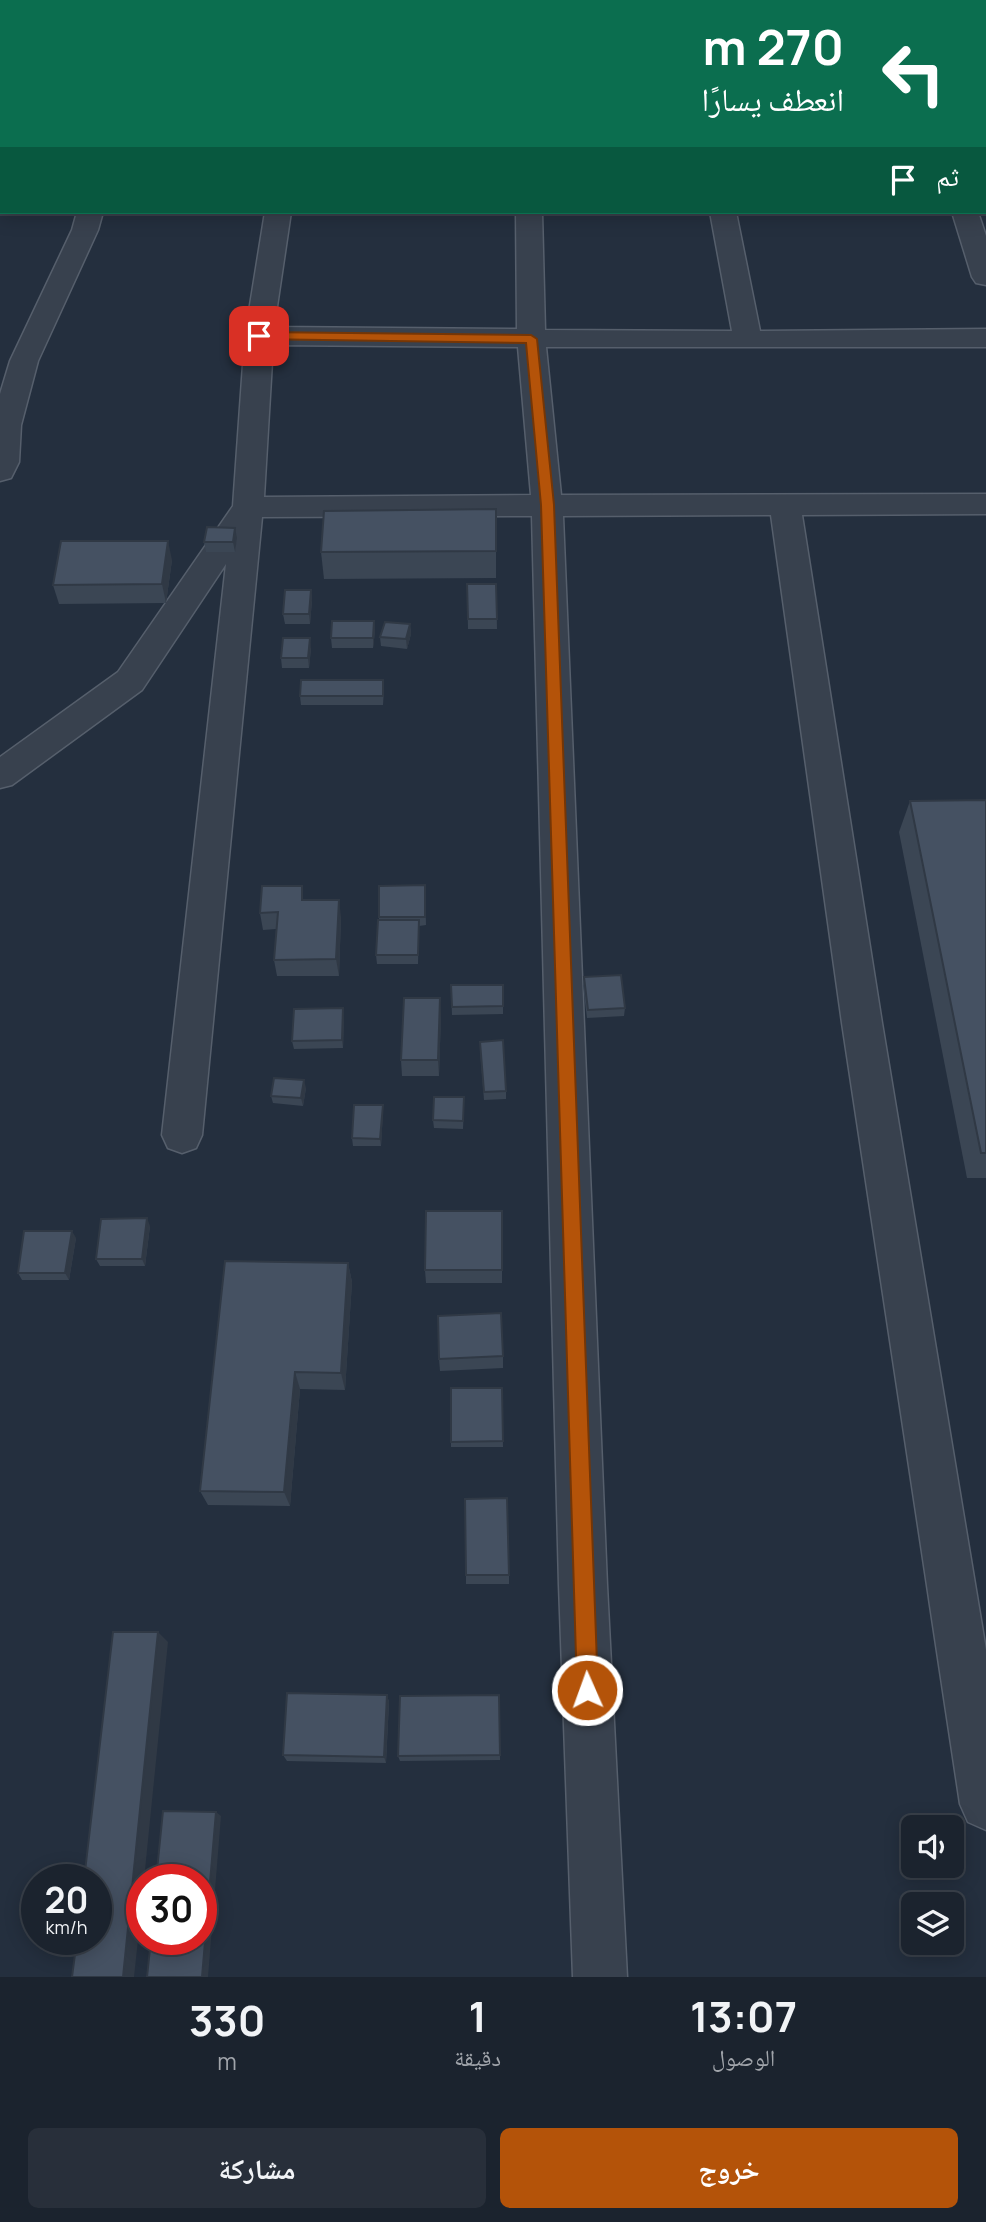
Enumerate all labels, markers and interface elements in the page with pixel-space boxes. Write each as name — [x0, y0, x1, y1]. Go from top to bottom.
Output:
text: 270 m — [703, 13, 844, 80]
icon: left — [868, 28, 959, 119]
text: انعطف يسارًا — [701, 77, 844, 121]
text: ثم — [936, 158, 959, 194]
icon: arrive — [884, 161, 922, 199]
pin — [229, 306, 289, 366]
icon: arrive — [240, 317, 278, 355]
position arrow — [550, 1653, 624, 1727]
map controls — [901, 1815, 964, 1955]
button: sound — [901, 1815, 964, 1878]
speed limit sign: 30 — [126, 1864, 217, 1955]
text: 20 — [45, 1876, 88, 1924]
button: layers — [901, 1892, 964, 1955]
text: km/h — [46, 1915, 87, 1939]
text: 1 — [468, 1987, 487, 2045]
text: 13:07 — [690, 1987, 797, 2045]
text: 330 — [189, 1991, 265, 2049]
text: دقيقة — [454, 2041, 501, 2073]
text: الوصول — [712, 2041, 775, 2073]
text: m — [217, 2045, 237, 2077]
button: مشاركة — [28, 2128, 486, 2208]
button: خروج — [500, 2128, 958, 2208]

